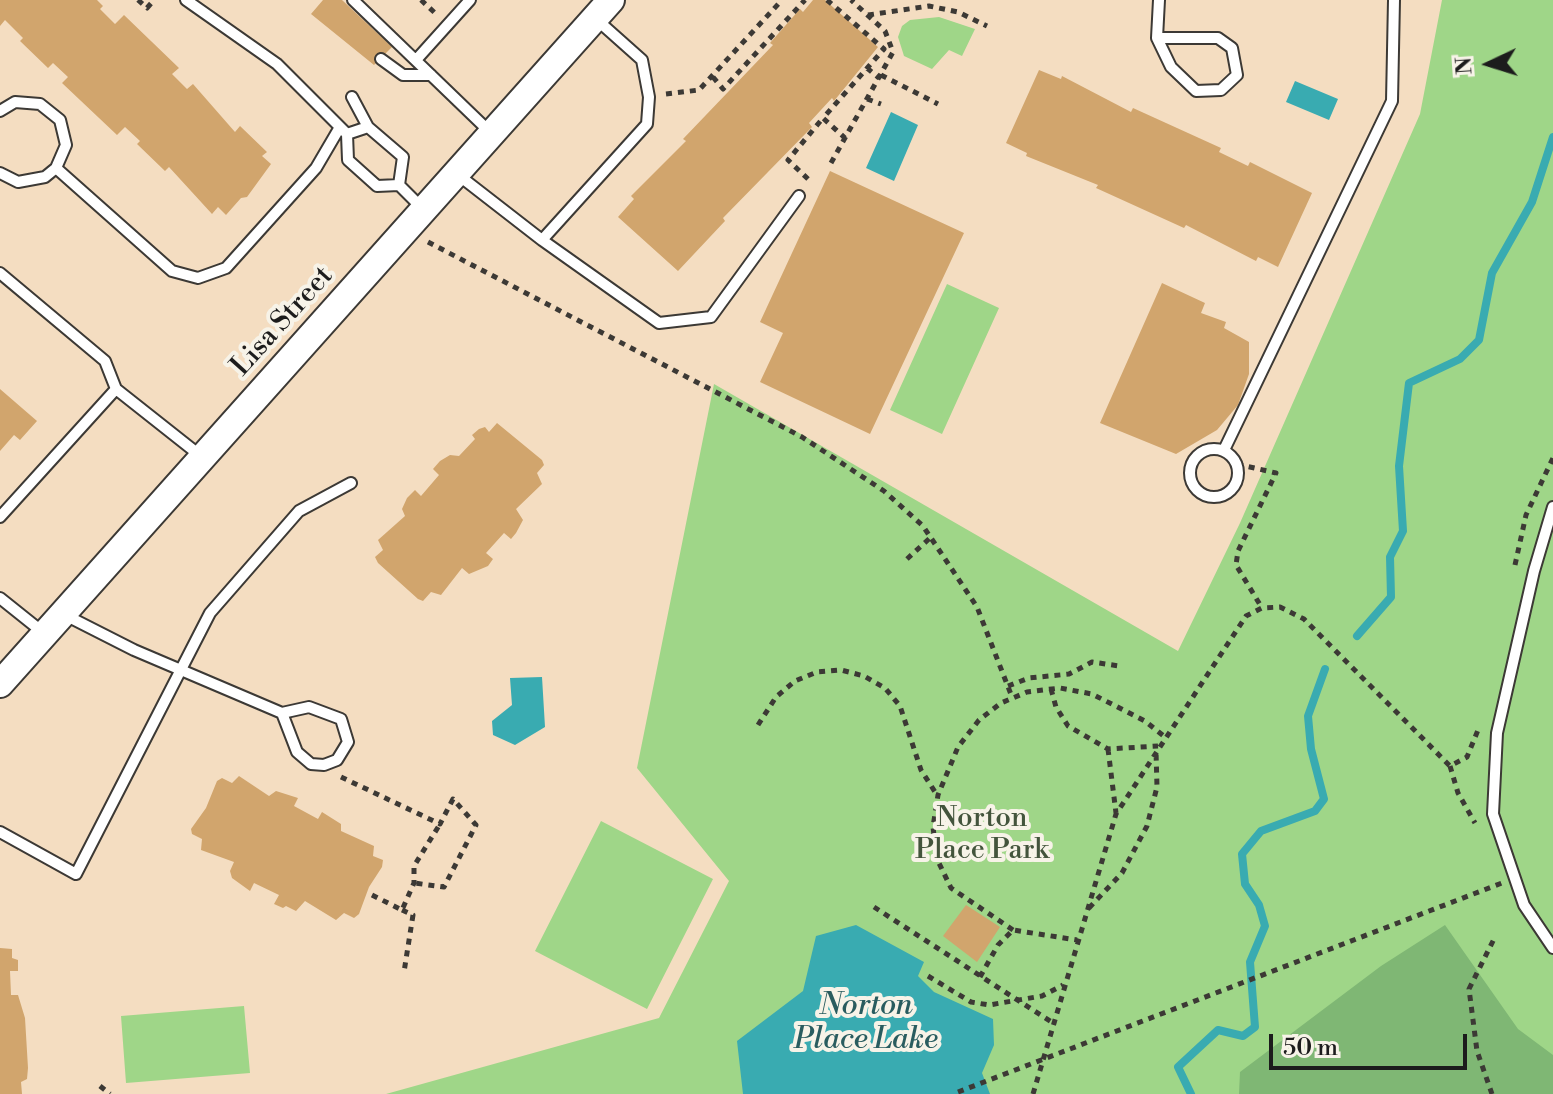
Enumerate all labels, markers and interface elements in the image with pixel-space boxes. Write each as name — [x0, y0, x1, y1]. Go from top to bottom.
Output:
north arrow — [1449, 24, 1529, 104]
text: N — [1450, 56, 1479, 75]
street label: Lisa Street — [225, 260, 341, 384]
park label: Norton Place Park — [915, 802, 1049, 868]
water label: Norton Place Lake — [794, 989, 938, 1060]
scale bar — [1273, 1018, 1471, 1068]
text: 50 m — [1283, 1033, 1338, 1063]

